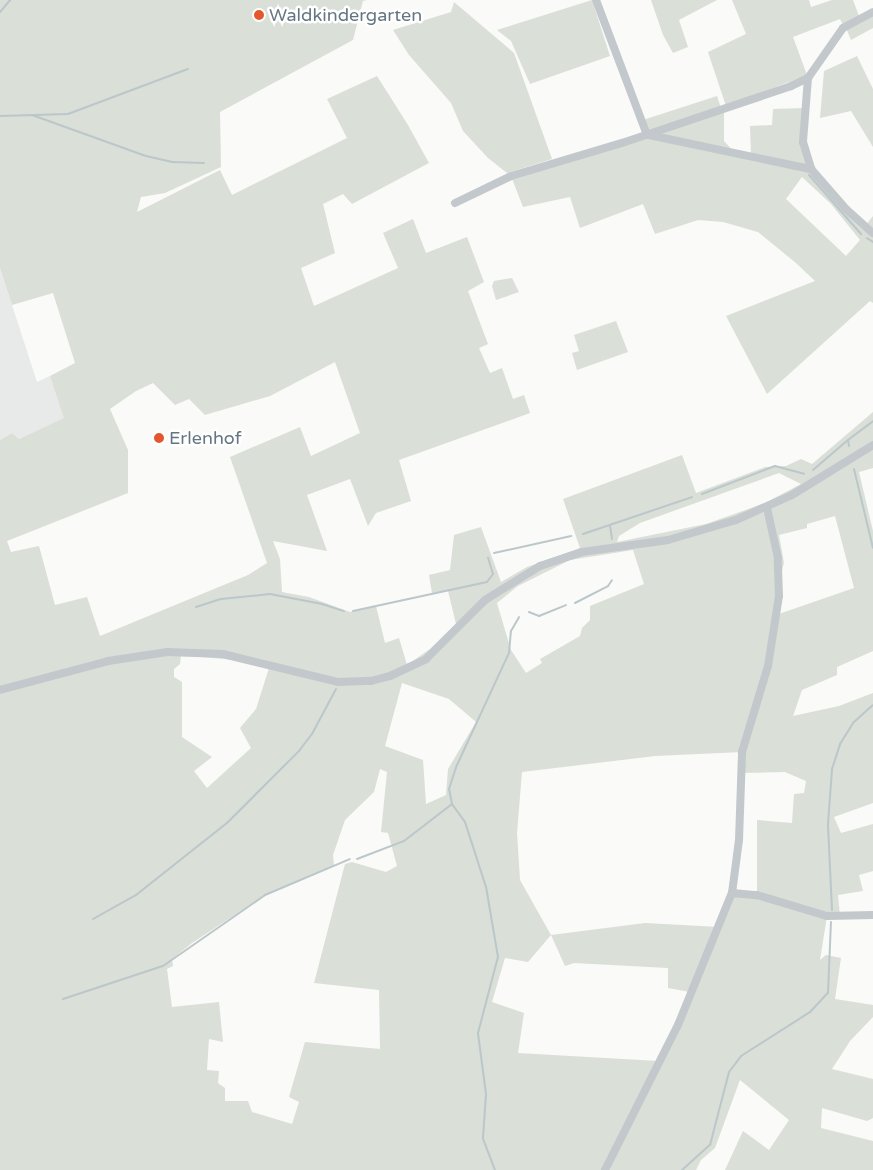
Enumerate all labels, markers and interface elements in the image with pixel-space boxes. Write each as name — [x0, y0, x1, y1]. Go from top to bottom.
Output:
place label: Waldkindergarten — [269, 4, 422, 26]
marker: Waldkindergarten — [253, 9, 265, 21]
place label: Erlenhof — [169, 427, 242, 449]
marker: Erlenhof — [153, 432, 165, 444]

